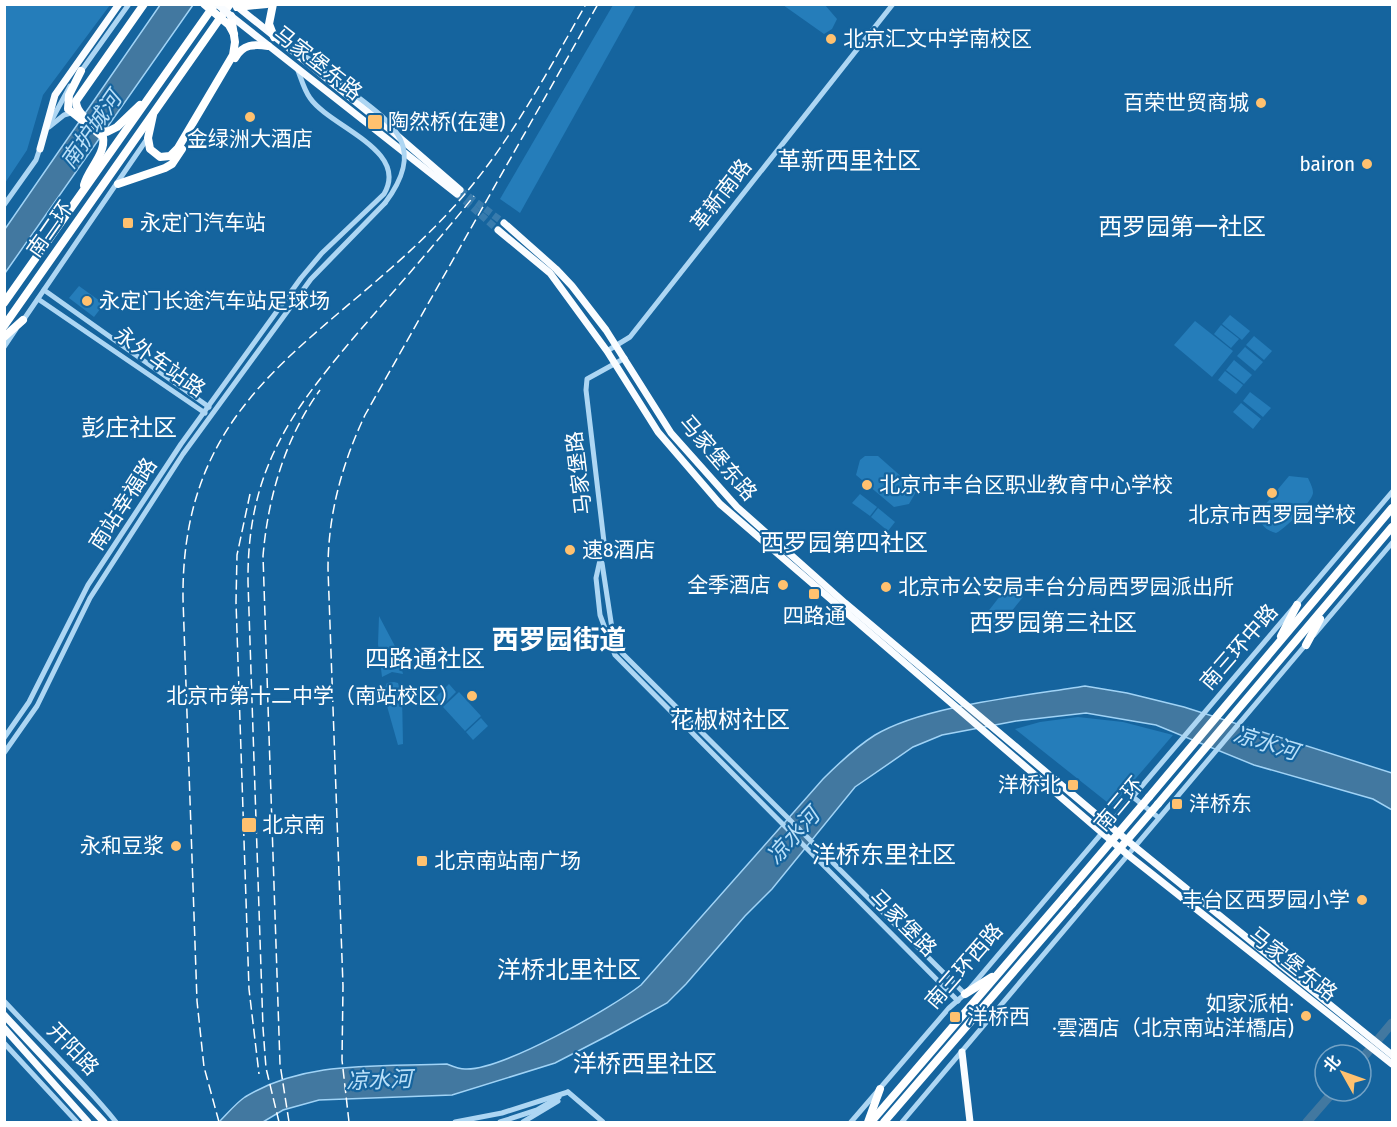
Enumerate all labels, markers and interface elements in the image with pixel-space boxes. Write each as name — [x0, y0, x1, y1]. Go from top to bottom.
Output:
street label: 马家堡东路 — [269, 20, 367, 106]
place label: 北京汇文中学南校区 — [843, 26, 1032, 52]
marker: 北京汇文中学南校区 — [824, 32, 838, 46]
water label: 南护城河 — [55, 83, 130, 174]
place label: 百荣世贸商城 — [1123, 90, 1249, 116]
marker: 百荣世贸商城 — [1254, 96, 1268, 110]
place label: 陶然桥(在建) — [388, 109, 505, 135]
marker: 金绿洲大酒店 — [243, 110, 257, 124]
marker: 陶然桥(在建) — [366, 113, 384, 131]
place label: 金绿洲大酒店 — [187, 126, 313, 152]
district label: 革新西里社区 — [777, 147, 921, 175]
place label: bairon — [1300, 151, 1355, 177]
street label: 革新南路 — [685, 154, 757, 236]
marker: bairon — [1360, 157, 1374, 171]
street label: 南二环 — [21, 196, 79, 262]
place label: 永定门汽车站 — [140, 210, 266, 236]
district label: 西罗园第一社区 — [1098, 213, 1266, 241]
marker: 永定门汽车站 — [121, 216, 135, 230]
place label: 永定门长途汽车站足球场 — [99, 288, 330, 314]
marker: 永定门长途汽车站足球场 — [80, 294, 94, 308]
street label: 永外车站路 — [110, 321, 210, 403]
street label: 马家堡东路 — [674, 410, 762, 506]
district label: 彭庄社区 — [81, 414, 177, 442]
street label: 马家堡路 — [561, 430, 597, 516]
street label: 南站幸福路 — [84, 453, 162, 555]
place label: 北京市丰台区职业教育中心学校 — [879, 472, 1173, 498]
marker: 北京市丰台区职业教育中心学校 — [860, 478, 874, 492]
marker: 北京市西罗园学校 — [1265, 486, 1279, 500]
place label: 北京市西罗园学校 — [1188, 502, 1356, 528]
district label: 西罗园第四社区 — [760, 529, 928, 557]
place label: 速8酒店 — [582, 537, 656, 563]
marker: 速8酒店 — [563, 543, 577, 557]
place label: 全季酒店 — [687, 572, 771, 598]
place label: 北京市公安局丰台分局西罗园派出所 — [898, 574, 1234, 600]
marker: 全季酒店 — [776, 578, 790, 592]
marker: 北京市公安局丰台分局西罗园派出所 — [879, 580, 893, 594]
marker: 四路通 — [807, 587, 821, 601]
street label: 南三环中路 — [1195, 599, 1283, 695]
place label: 四路通 — [783, 603, 846, 629]
district label: 西罗园第三社区 — [969, 609, 1137, 637]
district label: 西罗园街道 — [492, 624, 627, 656]
district label: 四路通社区 — [365, 645, 485, 673]
place label: 北京市第十二中学（南站校区） — [166, 683, 460, 709]
marker: 北京市第十二中学（南站校区） — [465, 689, 479, 703]
district label: 花椒树社区 — [670, 706, 790, 734]
water label: 凉水河 — [1230, 720, 1305, 767]
place label: 洋桥北 — [998, 772, 1061, 798]
street label: 南三环 — [1089, 772, 1149, 836]
marker: 洋桥北 — [1066, 778, 1080, 792]
place label: 洋桥东 — [1189, 791, 1252, 817]
marker: 洋桥东 — [1170, 797, 1184, 811]
water label: 凉水河 — [761, 799, 828, 870]
place label: 北京南 — [262, 812, 325, 838]
marker: 北京南 — [240, 816, 258, 834]
place label: 永和豆浆 — [80, 833, 164, 859]
marker: 永和豆浆 — [169, 839, 183, 853]
district label: 洋桥东里社区 — [812, 841, 956, 869]
place label: 北京南站南广场 — [434, 848, 581, 874]
marker: 北京南站南广场 — [415, 854, 429, 868]
street label: 马家堡路 — [864, 884, 942, 962]
place label: 丰台区西罗园小学 — [1182, 887, 1350, 913]
marker: 丰台区西罗园小学 — [1355, 893, 1369, 907]
street label: 南三环西路 — [920, 918, 1008, 1014]
street label: 马家堡东路 — [1244, 921, 1342, 1007]
district label: 洋桥北里社区 — [497, 956, 641, 984]
place label: 如家派柏· ·雲酒店（北京南站洋橋店) — [1052, 991, 1294, 1041]
place label: 洋桥西 — [967, 1004, 1030, 1030]
marker: 如家派柏· ·雲酒店（北京南站洋橋店) — [1299, 1009, 1313, 1023]
marker: 洋桥西 — [948, 1010, 962, 1024]
street label: 开阳路 — [42, 1017, 104, 1081]
north arrow — [1313, 1043, 1373, 1103]
district label: 洋桥西里社区 — [573, 1050, 717, 1078]
text: 北 — [1319, 1051, 1344, 1076]
water label: 凉水河 — [346, 1065, 416, 1095]

